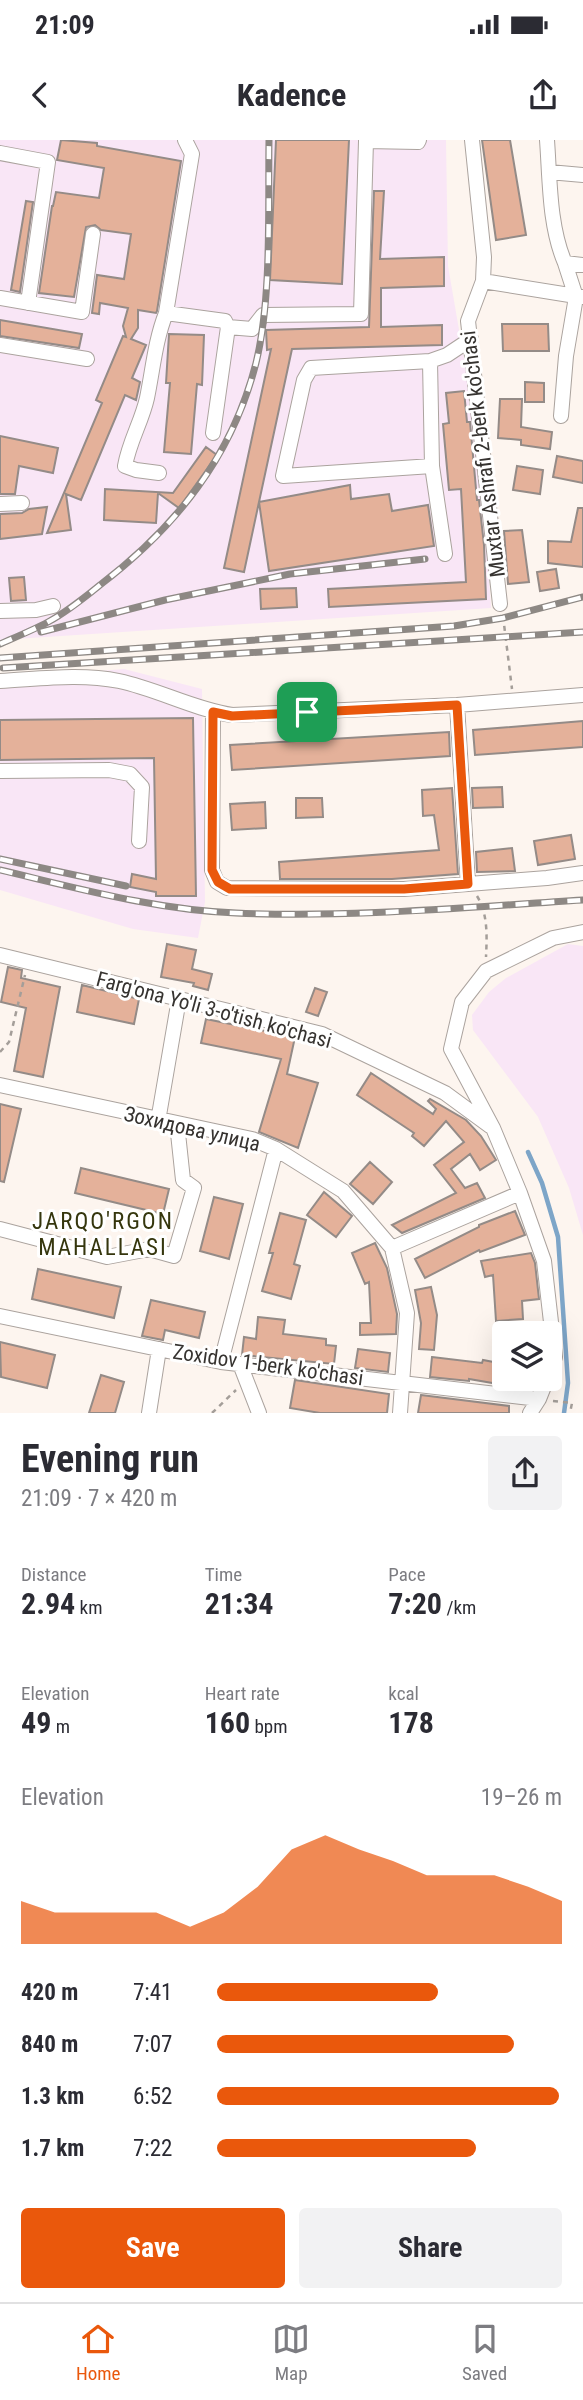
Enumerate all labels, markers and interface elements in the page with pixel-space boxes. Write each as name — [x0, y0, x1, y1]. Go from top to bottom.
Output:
text: 21:09 — [35, 10, 95, 40]
icon: back — [21, 76, 59, 114]
text: Kadence — [237, 76, 346, 114]
icon: share — [524, 76, 562, 114]
street label: Muxtar Ashrafi 2-berk ko'chasi — [456, 329, 510, 579]
pin — [277, 682, 337, 742]
icon: arrive — [288, 693, 326, 731]
street label: Farg'ona Yo'li 3-o'tish ko'chasi — [94, 967, 334, 1053]
street label: Зохидова улица — [121, 1102, 263, 1156]
district label: JARQO'RGON MAHALLASI — [32, 1208, 174, 1261]
map controls — [492, 1321, 562, 1391]
button: layers — [492, 1321, 562, 1391]
street label: Zoxidov 1-berk ko'chasi — [171, 1340, 365, 1390]
button: share — [488, 1436, 562, 1510]
text: Evening run — [21, 1437, 199, 1481]
text: 21:09 · 7 × 420 m — [21, 1485, 177, 1512]
text: Distance — [21, 1563, 86, 1586]
text: Time — [205, 1563, 242, 1586]
text: Pace — [388, 1563, 426, 1586]
text: 2.94 — [21, 1586, 75, 1621]
text: 21:34 — [205, 1586, 274, 1621]
text: 7:20 — [388, 1586, 442, 1621]
text: km — [75, 1596, 102, 1619]
text: /km — [442, 1596, 476, 1619]
text: Elevation — [21, 1682, 89, 1705]
text: Heart rate — [205, 1682, 280, 1705]
text: kcal — [388, 1682, 419, 1705]
text: 49 — [21, 1705, 51, 1740]
text: 160 — [205, 1705, 250, 1740]
text: 178 — [388, 1705, 434, 1740]
text: m — [51, 1715, 70, 1738]
text: bpm — [250, 1715, 288, 1738]
text: Elevation — [21, 1784, 104, 1811]
text: 19–26 m — [481, 1784, 562, 1811]
text: 420 m — [21, 1979, 78, 2006]
text: 7:41 — [133, 1979, 172, 2006]
text: 840 m — [21, 2031, 78, 2058]
text: 7:07 — [133, 2031, 172, 2058]
text: 1.3 km — [21, 2083, 84, 2110]
text: 6:52 — [133, 2083, 172, 2110]
text: 1.7 km — [21, 2135, 84, 2162]
text: 7:22 — [133, 2135, 172, 2162]
button: Save — [21, 2208, 285, 2288]
button: Share — [299, 2208, 562, 2288]
tab: Home — [76, 2320, 120, 2385]
tab: Map — [272, 2320, 310, 2385]
tab: Saved — [462, 2320, 507, 2385]

